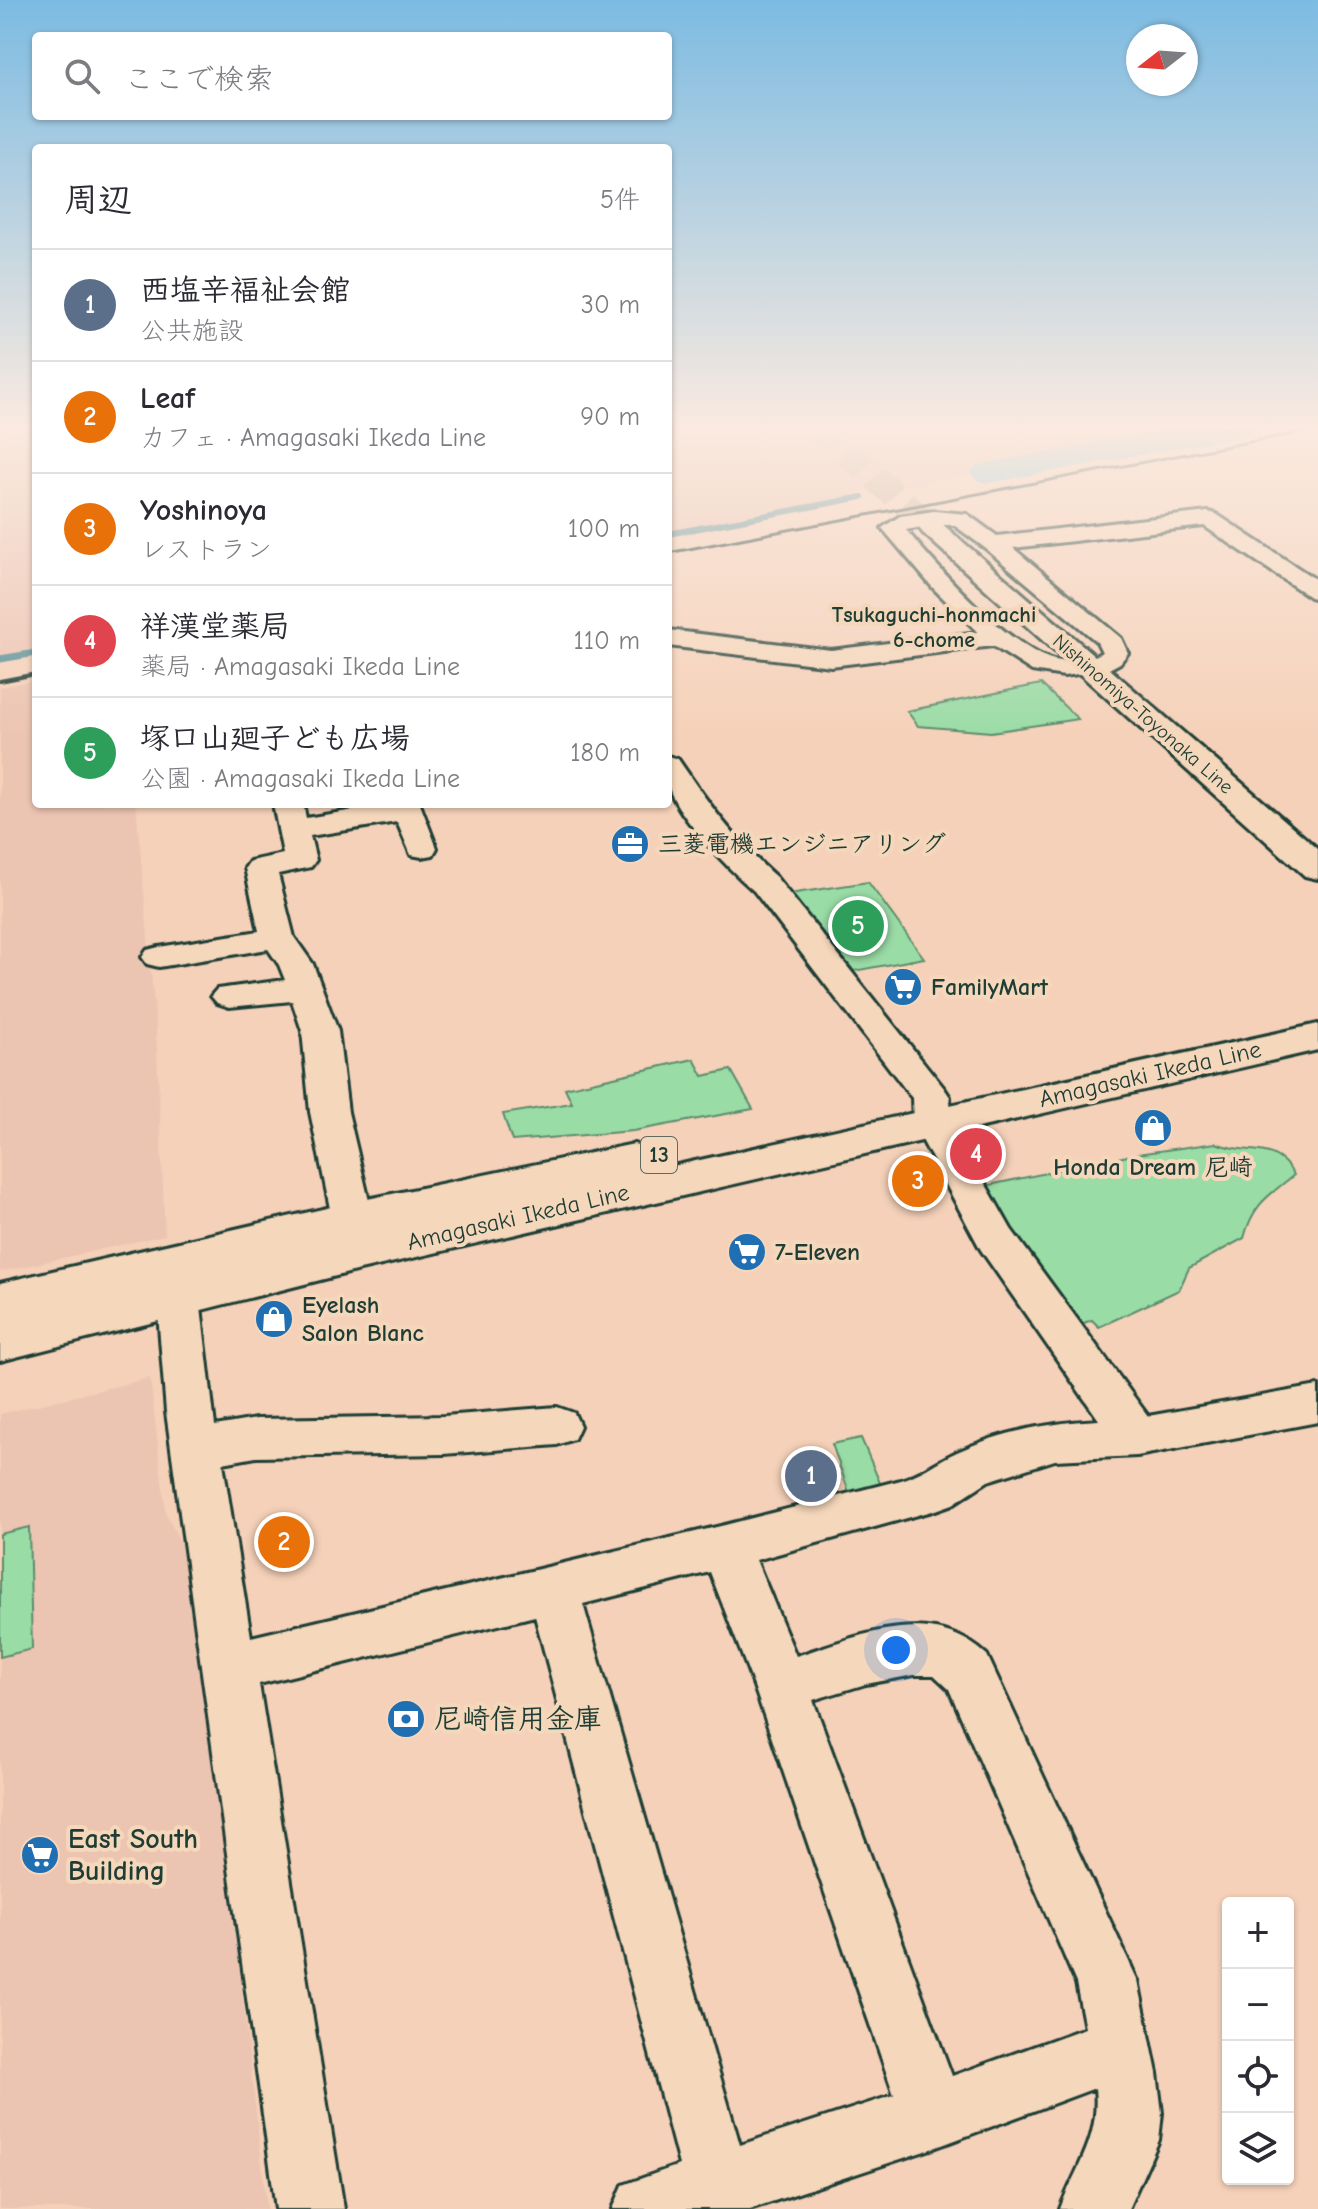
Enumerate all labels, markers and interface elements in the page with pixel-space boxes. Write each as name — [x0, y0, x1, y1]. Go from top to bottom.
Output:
north arrow — [1126, 24, 1198, 96]
search box — [32, 32, 672, 120]
icon: search — [60, 54, 104, 98]
text: ここで検索 — [124, 62, 274, 97]
text: 周辺 — [64, 180, 132, 220]
text: 5件 — [600, 185, 640, 215]
text: 西塩辛福祉会館 — [140, 273, 350, 308]
text: 1 — [85, 290, 95, 320]
text: 30 m — [581, 290, 640, 320]
text: 公共施設 — [140, 316, 244, 346]
text: Leaf — [140, 381, 195, 416]
text: 2 — [84, 402, 96, 432]
text: 90 m — [580, 402, 640, 432]
text: カフェ · Amagasaki Ikeda Line — [140, 423, 486, 453]
text: Yoshinoya — [140, 493, 267, 528]
text: 3 — [84, 514, 96, 544]
text: 100 m — [568, 514, 640, 544]
text: レストラン — [140, 535, 272, 565]
district label: Tsukaguchi-honmachi 6-chome — [832, 602, 1036, 653]
text: 祥漢堂薬局 — [140, 609, 290, 644]
text: 4 — [84, 626, 96, 656]
text: 110 m — [573, 626, 640, 656]
street label: Nishinomiya-Toyonaka Line — [1048, 629, 1238, 799]
text: 薬局 · Amagasaki Ikeda Line — [140, 652, 460, 682]
text: 塚口山廻子ども広場 — [140, 721, 410, 756]
text: 5 — [83, 738, 97, 768]
text: 180 m — [570, 738, 640, 768]
text: 公園 · Amagasaki Ikeda Line — [140, 764, 460, 794]
office icon: 三菱電機エンジニアリング — [609, 823, 651, 865]
place label: 三菱電機エンジニアリング — [658, 830, 946, 858]
pin: 5 — [832, 896, 884, 956]
supermarket icon: FamilyMart — [882, 966, 924, 1008]
place label: FamilyMart — [931, 973, 1049, 1001]
street label: Amagasaki Ikeda Line — [1036, 1035, 1264, 1113]
shop icon: Honda Dream 尼崎 — [1132, 1107, 1174, 1149]
pin: 4 — [950, 1124, 1002, 1184]
road number: 13 — [641, 1137, 677, 1173]
pin: 3 — [892, 1151, 944, 1211]
place label: Honda Dream 尼崎 — [1053, 1153, 1253, 1181]
street label: Amagasaki Ikeda Line — [404, 1178, 632, 1256]
supermarket icon: 7-Eleven — [726, 1231, 768, 1273]
place label: 7-Eleven — [775, 1238, 860, 1266]
place label: Eyelash Salon Blanc — [302, 1291, 424, 1347]
shop icon: Eyelash Salon Blanc — [253, 1298, 295, 1340]
pin: 1 — [785, 1446, 837, 1506]
pin: 2 — [258, 1512, 310, 1572]
your location — [876, 1630, 916, 1670]
bank icon: 尼崎信用金庫 — [385, 1698, 427, 1740]
place label: 尼崎信用金庫 — [434, 1703, 602, 1735]
place label: East South Building — [68, 1823, 198, 1887]
supermarket icon: East South Building — [19, 1834, 61, 1876]
map controls — [1222, 1897, 1294, 2185]
button: + — [1222, 1897, 1294, 1969]
button: − — [1222, 1969, 1294, 2041]
button: locate — [1222, 2041, 1294, 2113]
button: layers — [1222, 2113, 1294, 2185]

